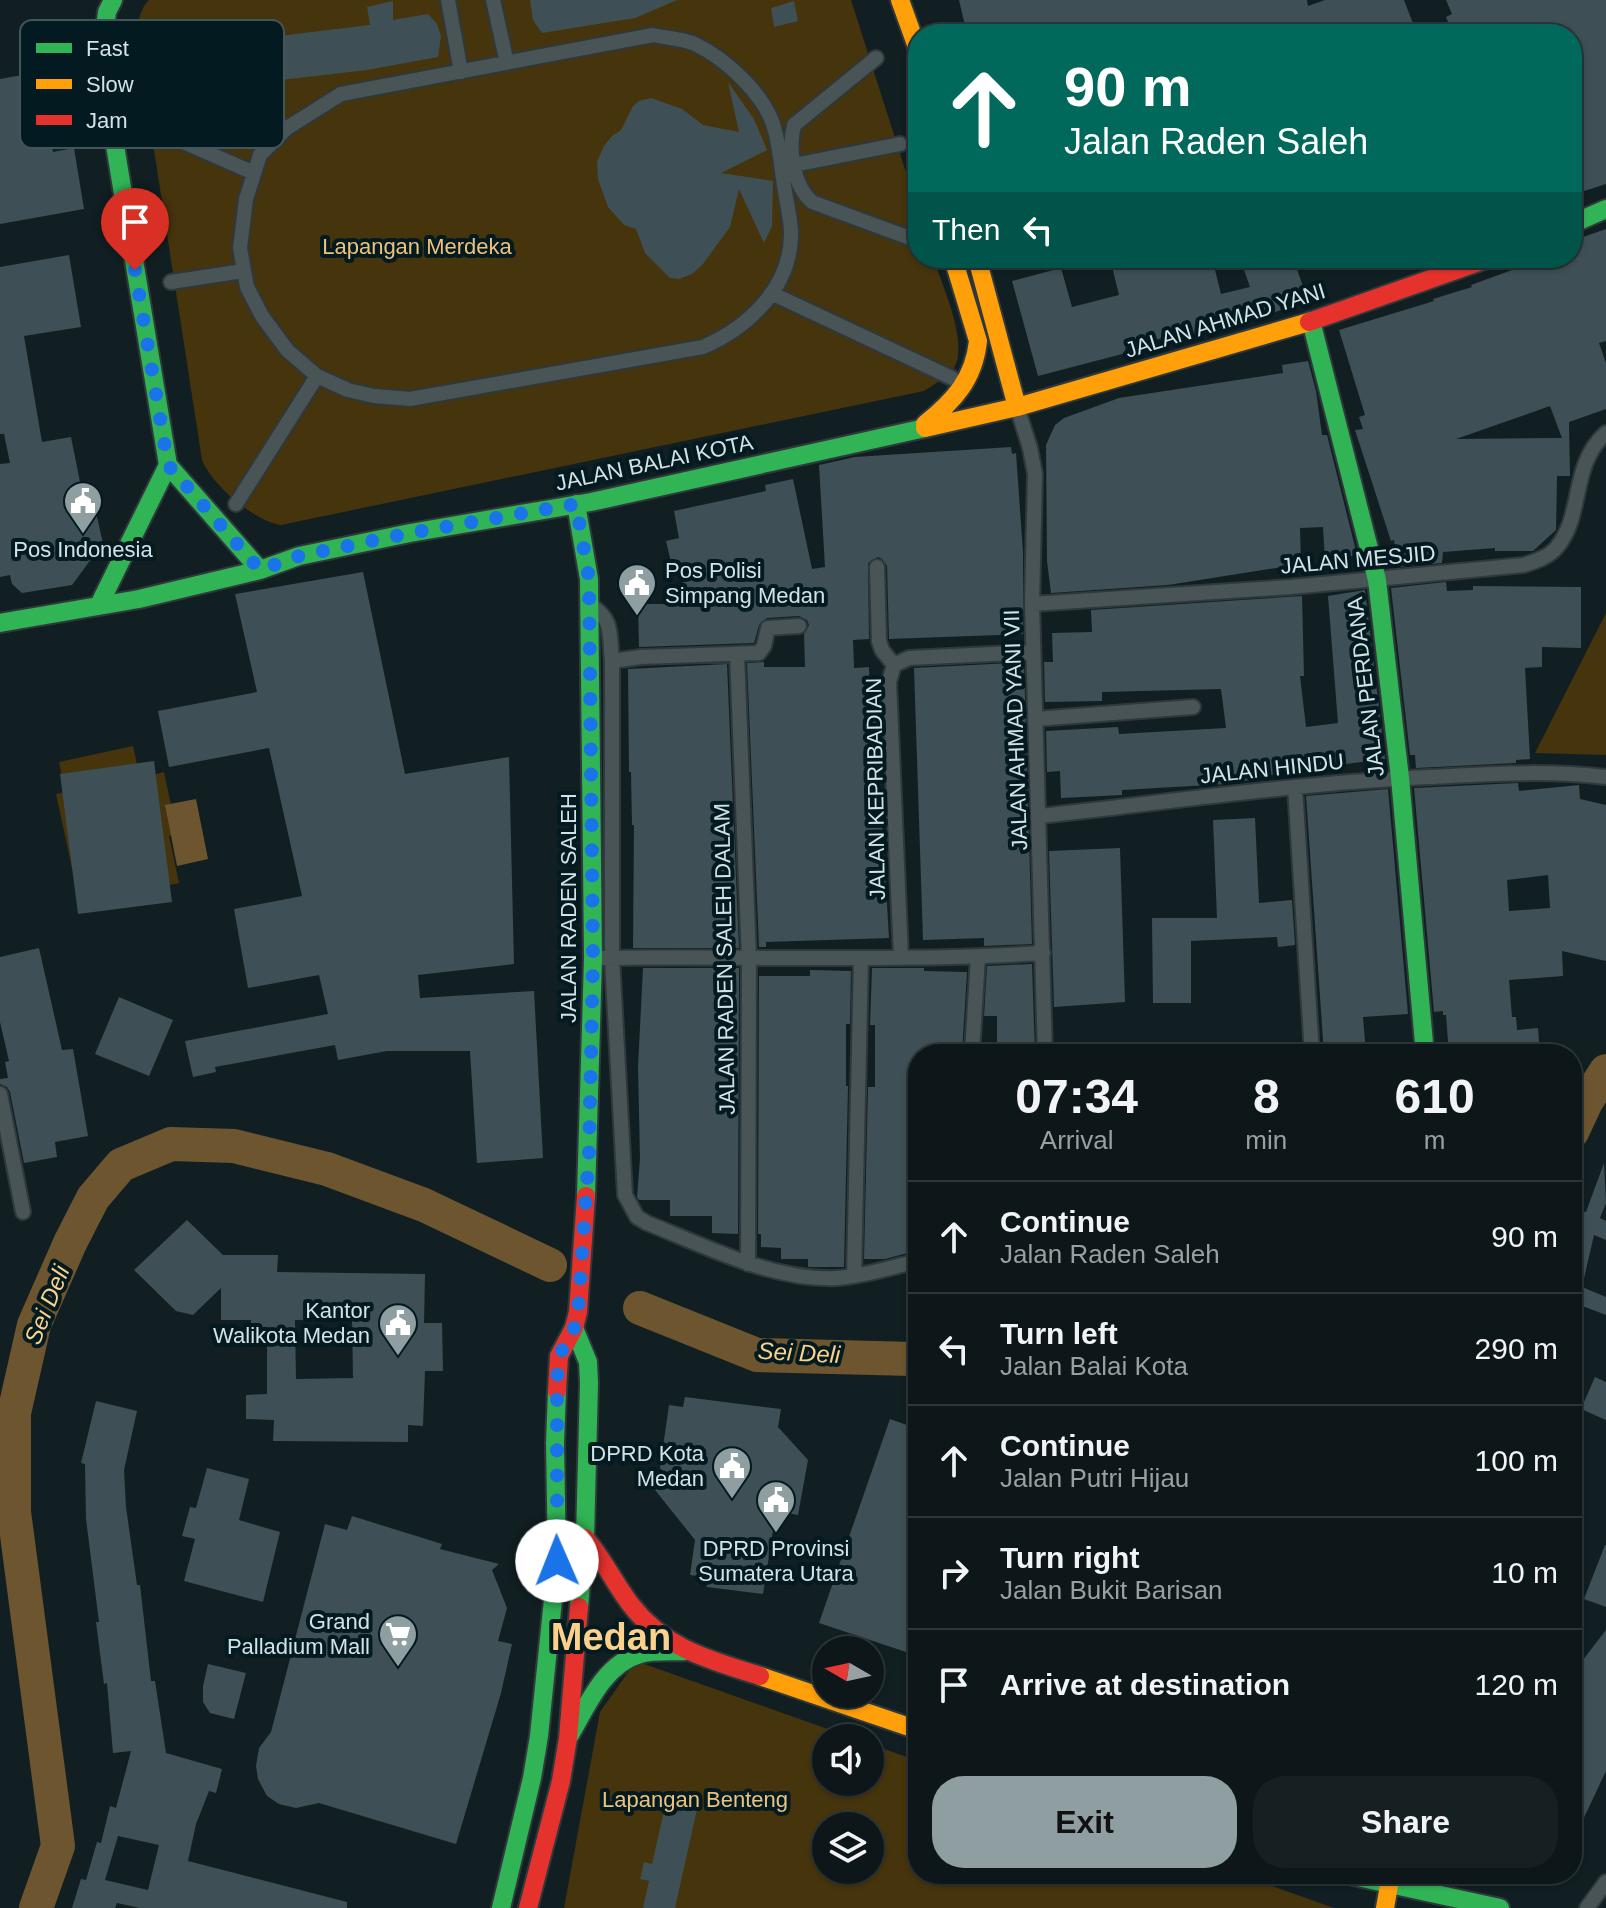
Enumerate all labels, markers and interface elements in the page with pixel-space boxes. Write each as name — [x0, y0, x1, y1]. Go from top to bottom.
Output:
legend — [20, 20, 284, 148]
text: Fast — [86, 36, 129, 61]
text: 90 m — [1064, 55, 1192, 118]
icon: ahead — [932, 56, 1036, 160]
text: Slow — [86, 72, 134, 97]
text: Jam — [86, 108, 128, 133]
text: Jalan Raden Saleh — [1064, 121, 1368, 162]
pin — [101, 188, 169, 270]
icon: arrive — [113, 200, 157, 244]
icon: left — [1016, 208, 1060, 252]
text: Then — [932, 213, 1000, 246]
park label: Lapangan Merdeka — [322, 234, 513, 259]
street label: JALAN AHMAD YANI — [1122, 278, 1328, 363]
street label: JALAN BALAI KOTA — [553, 429, 755, 496]
public building icon: Pos Indonesia — [62, 480, 104, 535]
place label: Pos Indonesia — [13, 537, 153, 562]
street label: JALAN MESJID — [1280, 540, 1436, 579]
place label: Pos Polisi Simpang Medan — [665, 558, 825, 608]
public building icon: Pos Polisi Simpang Medan — [616, 562, 658, 617]
street label: JALAN PERDANA — [1342, 595, 1389, 778]
street label: JALAN AHMAD YANI VII — [999, 609, 1032, 851]
street label: JALAN KEPRIBADIAN — [861, 678, 890, 900]
street label: JALAN HINDU — [1199, 749, 1345, 788]
street label: JALAN RADEN SALEH — [556, 793, 581, 1023]
street label: JALAN RADEN SALEH DALAM — [709, 803, 740, 1115]
text: 07:34 — [1015, 1070, 1138, 1123]
text: 8 — [1253, 1070, 1280, 1123]
text: 610 — [1395, 1070, 1475, 1123]
text: Arrival — [1040, 1125, 1114, 1155]
text: min — [1245, 1125, 1287, 1155]
text: m — [1424, 1125, 1445, 1155]
text: Continue — [1000, 1205, 1130, 1238]
icon: ahead — [932, 1215, 976, 1259]
text: 90 m — [1491, 1220, 1558, 1253]
text: Jalan Raden Saleh — [1000, 1239, 1220, 1269]
water label: Sei Deli — [19, 1261, 75, 1348]
place label: Kantor Walikota Medan — [213, 1298, 370, 1348]
public building icon: Kantor Walikota Medan — [377, 1302, 419, 1357]
text: Turn left — [1000, 1317, 1118, 1350]
icon: left — [932, 1327, 976, 1371]
text: 290 m — [1475, 1332, 1558, 1365]
water label: Sei Deli — [757, 1337, 842, 1368]
text: Jalan Balai Kota — [1000, 1351, 1188, 1381]
text: Continue — [1000, 1429, 1130, 1462]
icon: ahead — [932, 1439, 976, 1483]
place label: DPRD Kota Medan — [590, 1441, 705, 1491]
text: 100 m — [1475, 1444, 1558, 1477]
public building icon: DPRD Kota Medan — [711, 1445, 753, 1500]
text: Jalan Putri Hijau — [1000, 1463, 1189, 1493]
public building icon: DPRD Provinsi Sumatera Utara — [755, 1479, 797, 1534]
position arrow — [515, 1519, 599, 1603]
place label: DPRD Provinsi Sumatera Utara — [698, 1536, 854, 1586]
text: Turn right — [1000, 1541, 1139, 1574]
icon: right — [932, 1551, 976, 1595]
text: 10 m — [1491, 1556, 1558, 1589]
text: Jalan Bukit Barisan — [1000, 1575, 1223, 1605]
place label: Grand Palladium Mall — [227, 1609, 370, 1659]
supermarket icon: Grand Palladium Mall — [377, 1613, 419, 1668]
district label: Medan — [551, 1616, 671, 1658]
north arrow — [812, 1636, 884, 1708]
map controls — [812, 1636, 884, 1884]
icon: arrive — [932, 1663, 976, 1707]
text: Arrive at destination — [1000, 1668, 1290, 1701]
text: 120 m — [1475, 1668, 1558, 1701]
button: sound — [812, 1724, 884, 1796]
button: Exit — [932, 1776, 1237, 1868]
button: Share — [1253, 1776, 1558, 1868]
park label: Lapangan Benteng — [602, 1787, 788, 1812]
button: layers — [812, 1812, 884, 1884]

